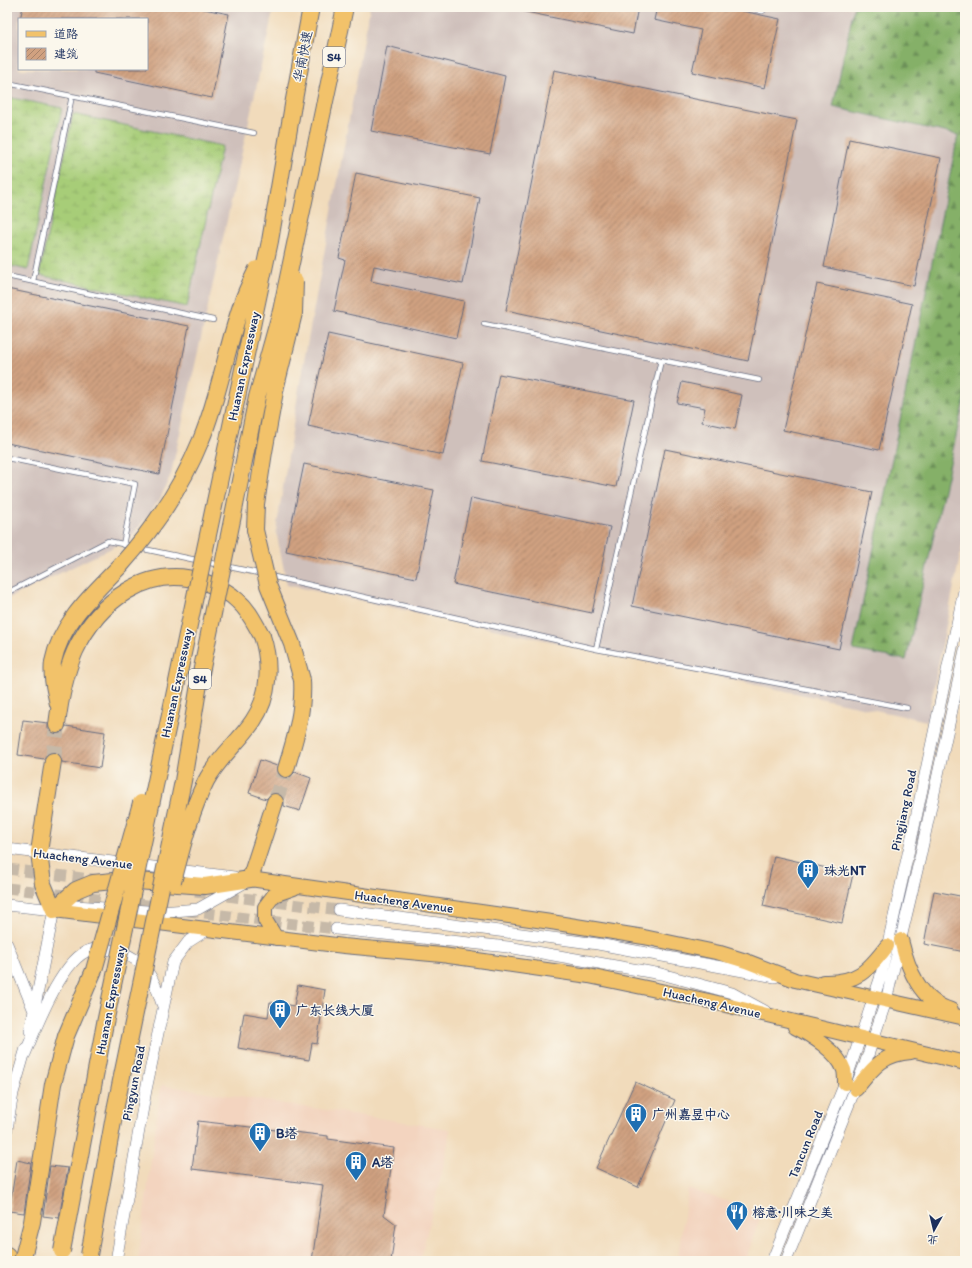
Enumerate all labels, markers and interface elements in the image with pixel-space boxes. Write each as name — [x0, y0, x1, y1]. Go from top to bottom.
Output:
legend — [18, 18, 148, 70]
text: 道路 — [54, 27, 78, 41]
street label: 华南快速 — [290, 29, 315, 83]
text: 建筑 — [54, 47, 78, 61]
road number: S4 — [323, 47, 345, 67]
street label: Huanan Expressway — [225, 310, 262, 422]
street label: Huanan Expressway — [158, 627, 195, 739]
road number: S4 — [189, 669, 211, 689]
street label: Pingjiang Road — [888, 768, 919, 852]
street label: Huacheng Avenue — [32, 845, 133, 872]
building icon: 珠光NT — [795, 857, 821, 890]
place label: 珠光NT — [824, 863, 867, 878]
street label: Huacheng Avenue — [353, 887, 454, 916]
street label: Huanan Expressway — [93, 944, 128, 1056]
street label: Huacheng Avenue — [662, 984, 762, 1021]
building icon: 广东长线大厦 — [267, 997, 293, 1030]
place label: 广东长线大厦 — [296, 1003, 374, 1018]
street label: Pingyun Road — [119, 1044, 148, 1122]
building icon: 广州嘉昱中心 — [623, 1101, 649, 1134]
place label: 广州嘉昱中心 — [652, 1107, 730, 1122]
street label: Tancun Road — [785, 1108, 826, 1180]
building icon: B塔 — [247, 1120, 273, 1153]
place label: B塔 — [276, 1126, 297, 1141]
building icon: A塔 — [343, 1149, 369, 1182]
place label: A塔 — [371, 1155, 393, 1170]
restaurant icon: 榕意·川味之美 — [724, 1199, 750, 1232]
place label: 榕意·川味之美 — [752, 1205, 833, 1220]
north arrow — [914, 1210, 954, 1250]
text: 北 — [926, 1232, 939, 1247]

